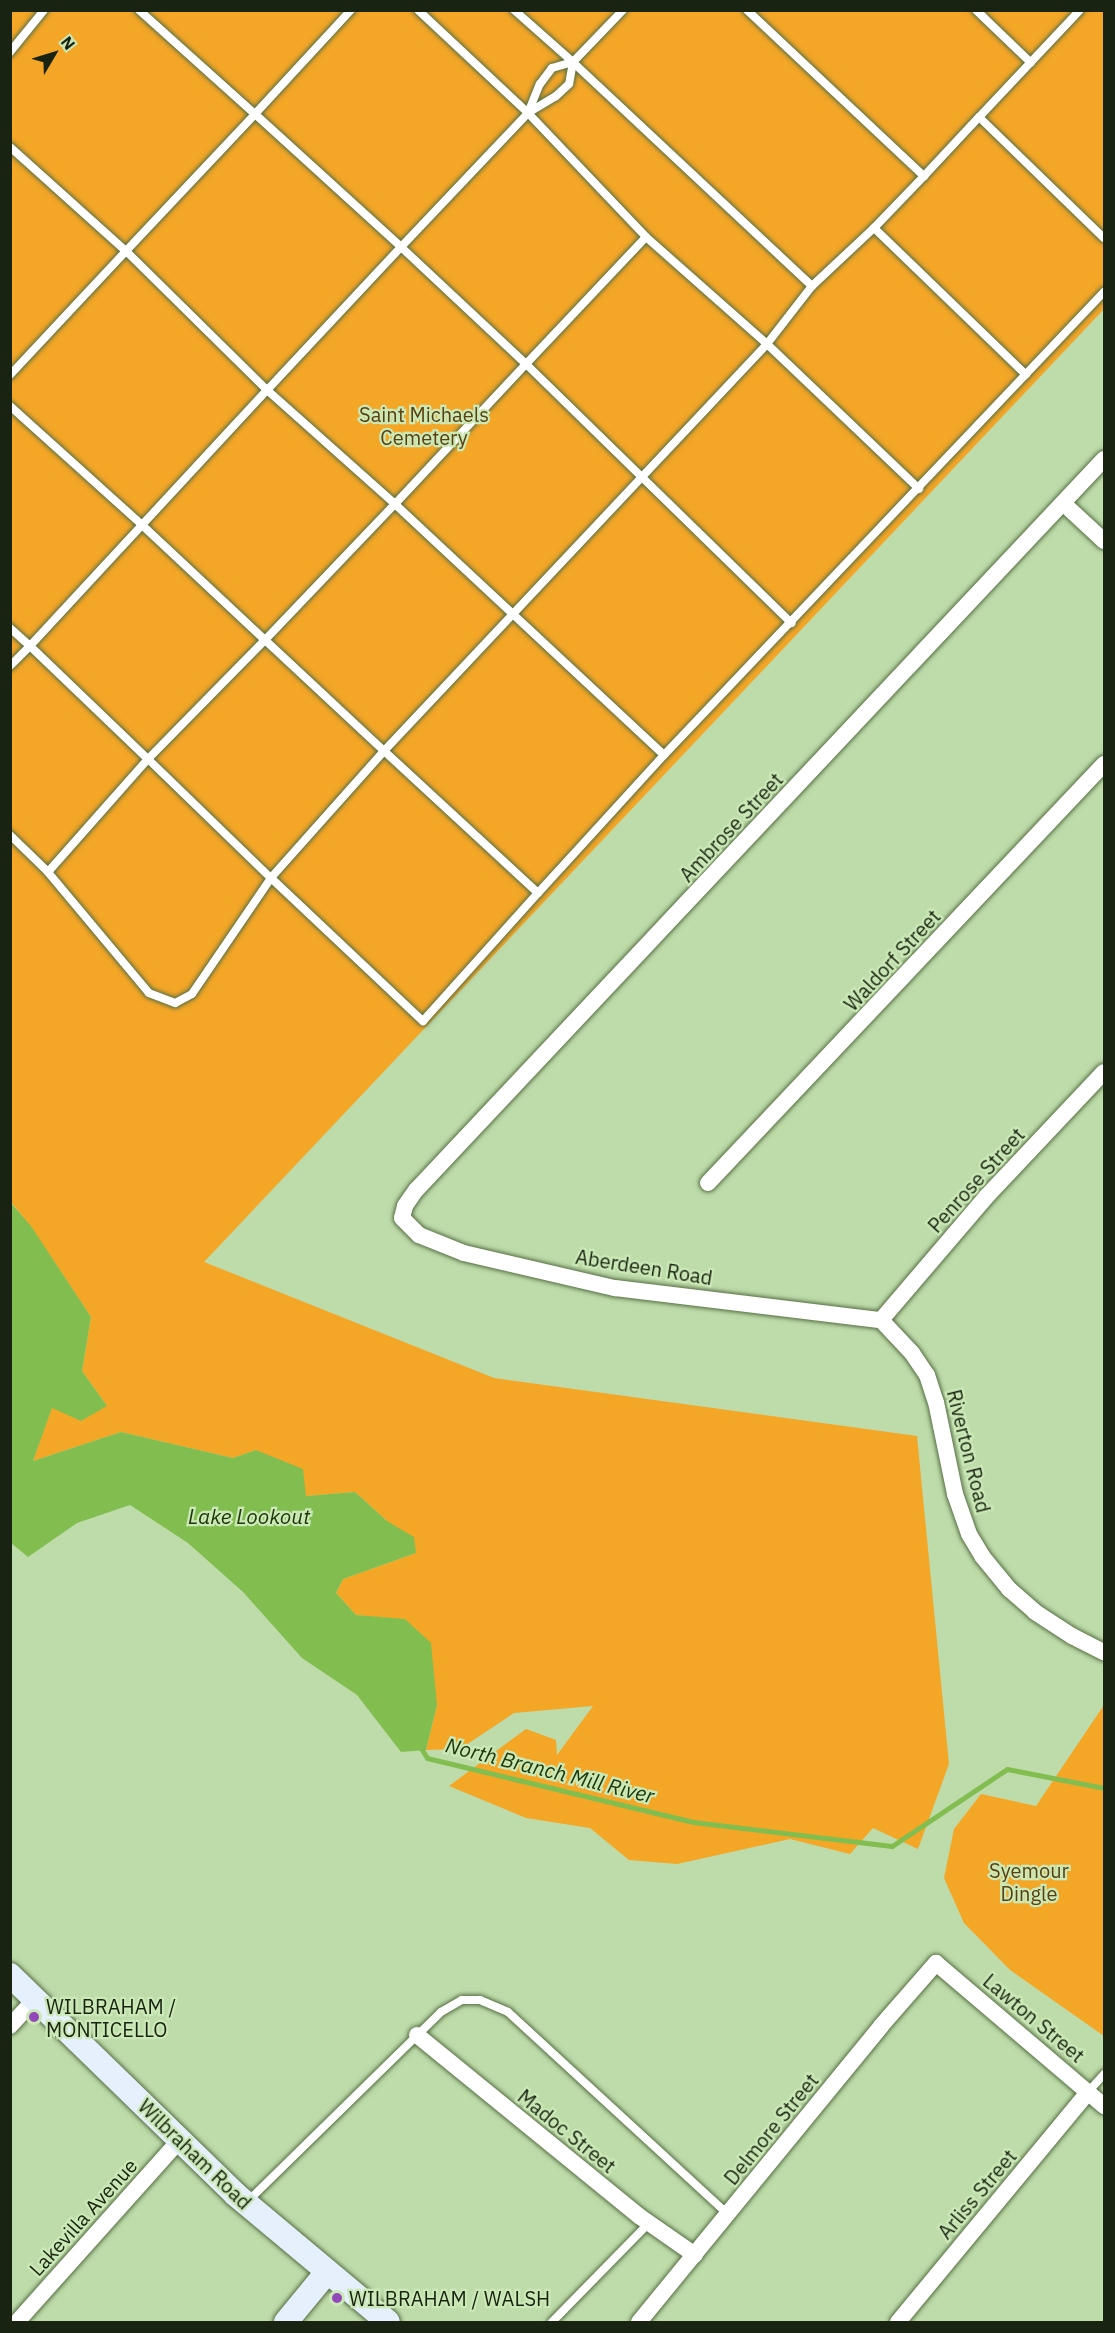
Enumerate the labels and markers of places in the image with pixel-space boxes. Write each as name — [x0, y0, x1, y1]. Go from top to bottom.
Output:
place label: WILBRAHAM / MONTICELLO — [46, 1994, 176, 2041]
marker: WILBRAHAM / MONTICELLO — [27, 2010, 41, 2024]
place label: WILBRAHAM / WALSH — [349, 2286, 550, 2310]
marker: WILBRAHAM / WALSH — [330, 2291, 344, 2305]

